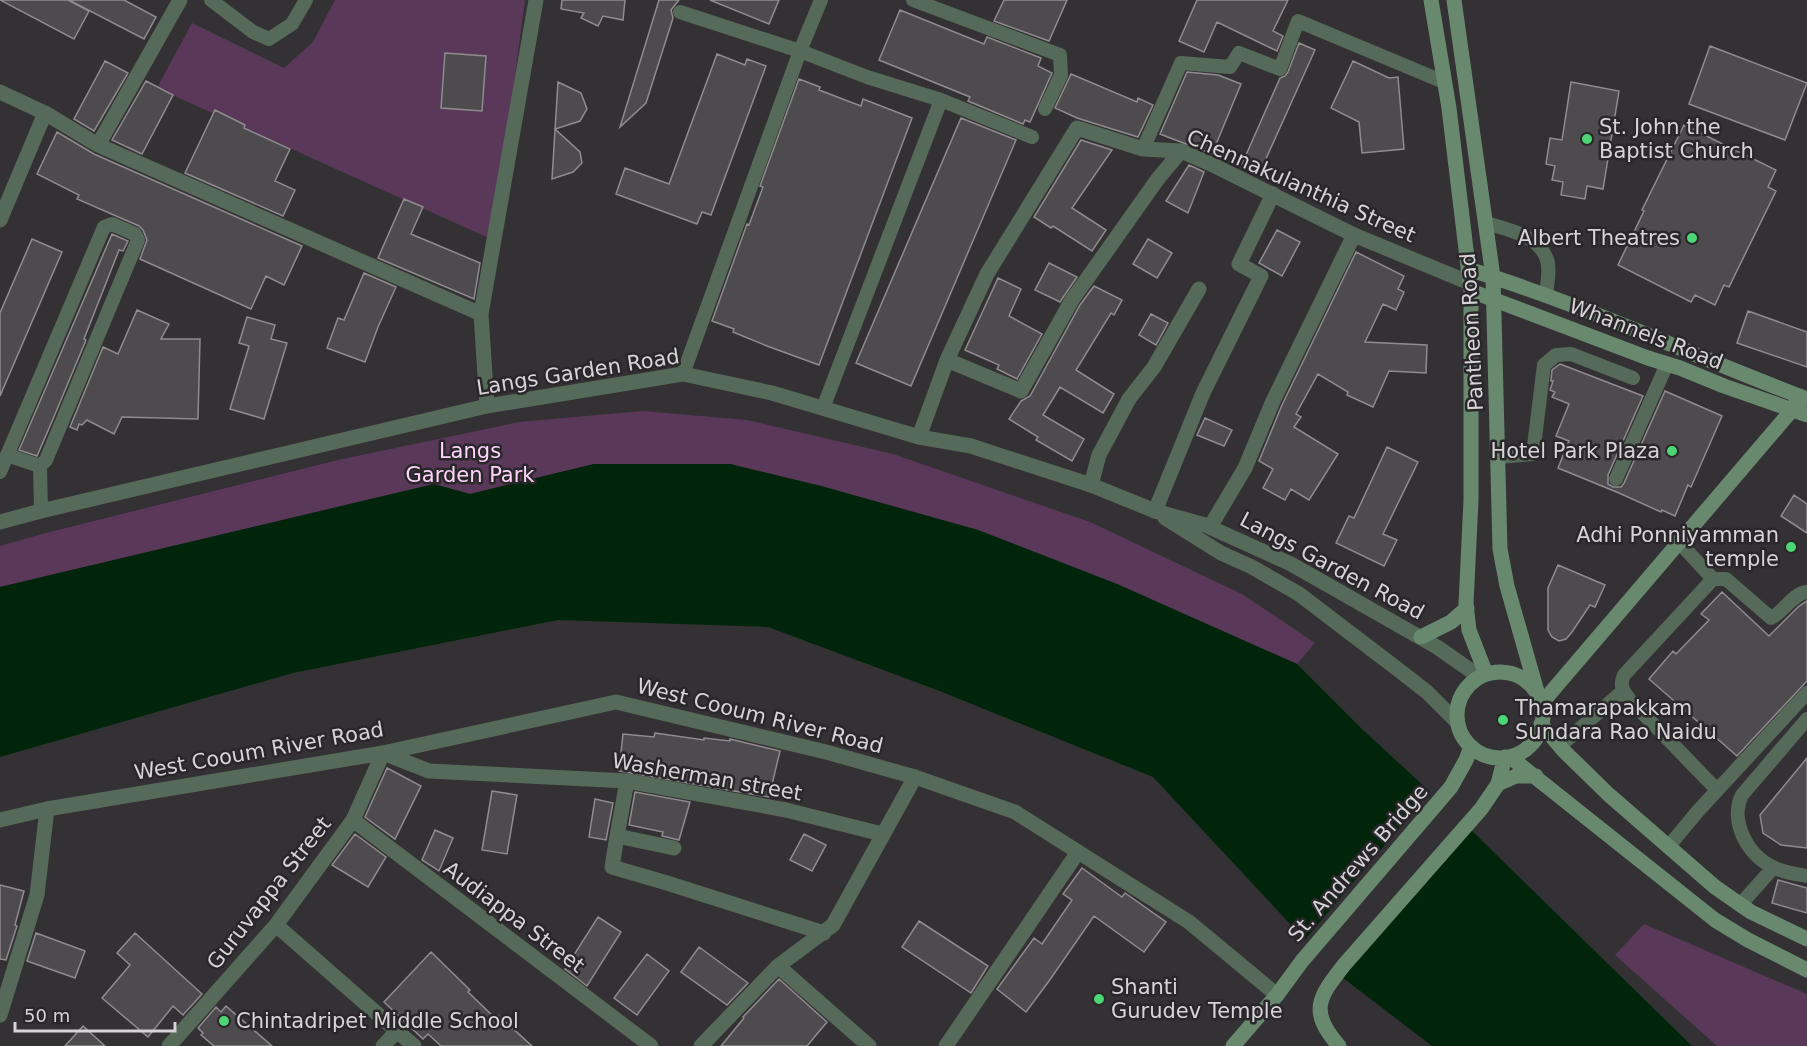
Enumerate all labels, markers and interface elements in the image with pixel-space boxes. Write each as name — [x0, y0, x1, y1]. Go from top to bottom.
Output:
place label: St. John the Baptist Church — [1599, 115, 1754, 163]
street label: Chennakulanthia Street — [1183, 125, 1419, 247]
marker: St. John the Baptist Church — [1580, 132, 1594, 146]
place label: Albert Theatres — [1518, 226, 1680, 250]
marker: Albert Theatres — [1685, 231, 1699, 245]
street label: Pantheon Road — [1456, 253, 1488, 411]
street label: Whannels Road — [1566, 294, 1726, 374]
street label: Langs Garden Road — [475, 344, 681, 400]
park label: Langs Garden Park — [405, 439, 535, 487]
place label: Hotel Park Plaza — [1490, 439, 1660, 463]
marker: Hotel Park Plaza — [1665, 444, 1679, 458]
street label: Langs Garden Road — [1236, 507, 1428, 625]
place label: Adhi Ponniyamman temple — [1576, 523, 1779, 571]
marker: Adhi Ponniyamman temple — [1784, 540, 1798, 554]
street label: West Cooum River Road — [634, 674, 886, 758]
place label: Thamarapakkam Sundara Rao Naidu — [1514, 696, 1717, 744]
marker: Thamarapakkam Sundara Rao Naidu — [1496, 713, 1510, 727]
street label: West Cooum River Road — [132, 717, 386, 785]
street label: Washerman street — [610, 748, 804, 806]
street label: St. Andrews Bridge — [1283, 780, 1433, 946]
street label: Guruvappa Street — [202, 812, 336, 974]
street label: Audiappa Street — [439, 856, 589, 978]
place label: Shanti Gurudev Temple — [1111, 975, 1283, 1023]
marker: Shanti Gurudev Temple — [1092, 992, 1106, 1006]
scale bar — [15, 995, 176, 1033]
text: 50 m — [24, 1005, 70, 1026]
place label: Chintadripet Middle School — [236, 1009, 519, 1033]
marker: Chintadripet Middle School — [217, 1014, 231, 1028]

